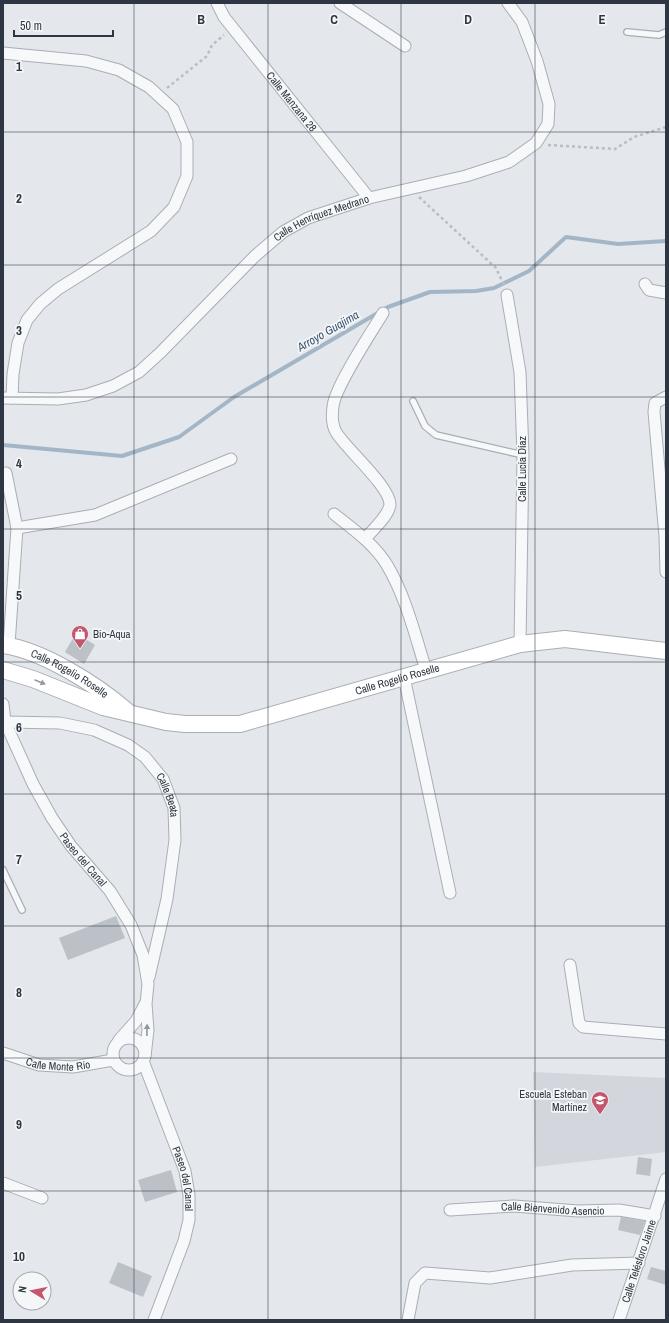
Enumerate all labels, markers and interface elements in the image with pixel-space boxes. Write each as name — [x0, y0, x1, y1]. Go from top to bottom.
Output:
text: B — [197, 11, 205, 28]
text: C — [330, 11, 338, 28]
text: D — [464, 11, 472, 28]
text: E — [598, 11, 606, 28]
scale bar — [14, 12, 113, 38]
text: 50 m — [20, 18, 42, 34]
text: 1 — [16, 58, 22, 75]
street label: Calle Manzana 28 — [263, 69, 320, 134]
text: 2 — [16, 190, 22, 207]
street label: Calle Henríquez Medrano — [270, 192, 371, 244]
water label: Arroyo Guajima — [293, 307, 362, 356]
text: 3 — [16, 322, 22, 339]
street label: Calle Lucía Díaz — [515, 435, 529, 502]
text: 4 — [16, 455, 22, 472]
text: 5 — [16, 587, 22, 604]
shop icon: Bio-Aqua — [70, 624, 90, 649]
place label: Bio-Aqua — [93, 627, 131, 641]
street label: Calle Rogelio Roselle — [29, 646, 111, 701]
street label: Calle Rogelio Roselle — [353, 660, 441, 698]
one-way arrow — [35, 679, 46, 685]
text: 6 — [16, 719, 22, 736]
street label: Calle Beata — [153, 770, 181, 817]
street label: Paseo del Canal — [57, 830, 110, 889]
text: 7 — [16, 851, 22, 868]
text: 8 — [16, 984, 22, 1001]
one-way arrow — [144, 1023, 150, 1036]
street label: Calle Monte Río — [24, 1054, 91, 1074]
place label: Escuela Esteban Martínez — [519, 1087, 587, 1114]
school or university icon: Escuela Esteban Martínez — [590, 1090, 610, 1115]
text: 9 — [16, 1116, 22, 1133]
street label: Paseo del Canal — [169, 1144, 196, 1211]
street label: Calle Bienvenido Asencio — [501, 1199, 605, 1218]
street label: Calle Telésforo Jaime — [618, 1218, 659, 1305]
text: 10 — [13, 1248, 25, 1265]
north arrow — [12, 1271, 52, 1311]
text: N — [15, 1285, 30, 1294]

